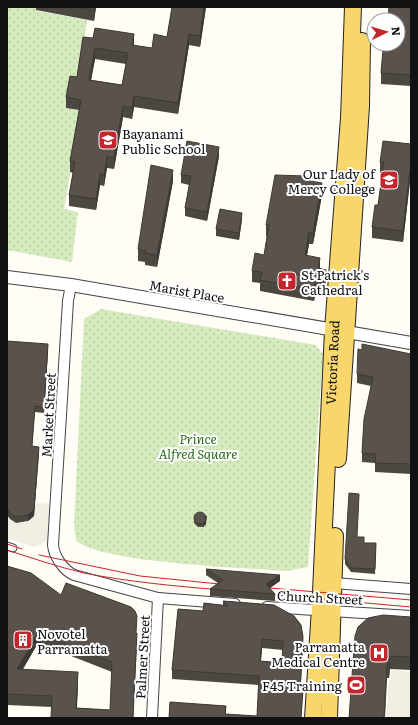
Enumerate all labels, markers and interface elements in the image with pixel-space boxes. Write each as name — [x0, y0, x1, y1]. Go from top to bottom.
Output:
north arrow — [366, 12, 406, 52]
text: N — [389, 26, 405, 36]
place label: Bayanami Public School — [122, 124, 206, 158]
school or university icon: Bayanami Public School — [97, 129, 119, 151]
place label: Our Lady of Mercy College — [287, 164, 376, 198]
school or university icon: Our Lady of Mercy College — [378, 169, 400, 191]
place label: St Patrick's Cathedral — [301, 265, 369, 299]
church icon: St Patrick's Cathedral — [276, 270, 298, 292]
street label: Marist Place — [148, 275, 226, 307]
street label: Victoria Road — [320, 319, 343, 405]
street label: Market Street — [36, 371, 60, 458]
park label: Prince Alfred Square — [159, 429, 237, 463]
street label: Church Street — [276, 585, 364, 609]
street label: Palmer Street — [130, 614, 154, 700]
place label: Novotel Parramatta — [37, 624, 108, 658]
building icon: Novotel Parramatta — [12, 629, 34, 651]
place label: Parramatta Medical Centre — [271, 637, 365, 671]
hospital icon: Parramatta Medical Centre — [368, 642, 390, 664]
sports icon: F45 Training — [345, 674, 367, 696]
place label: F45 Training — [262, 676, 343, 695]

